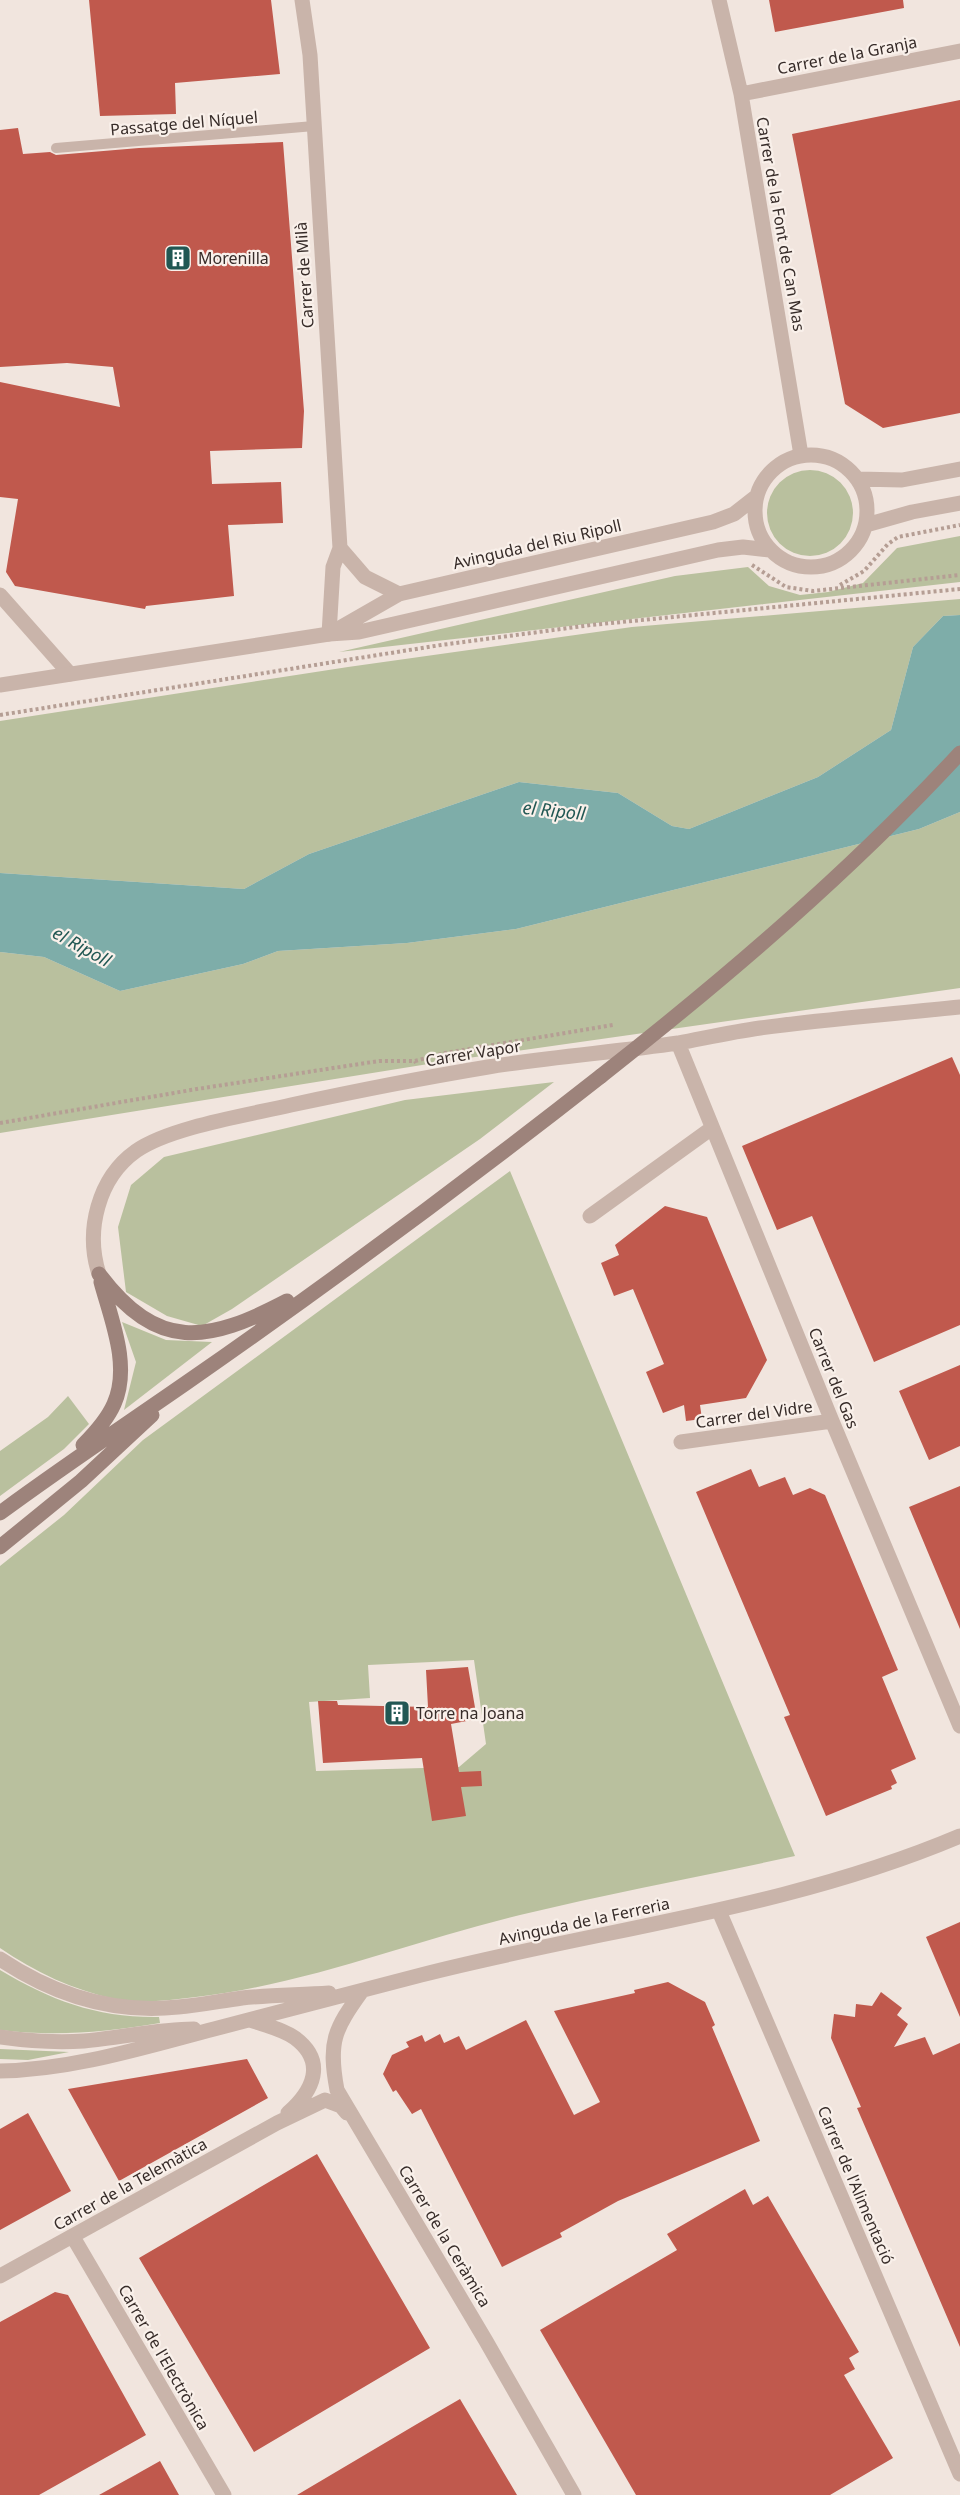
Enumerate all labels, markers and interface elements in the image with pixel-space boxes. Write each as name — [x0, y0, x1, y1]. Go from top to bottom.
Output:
street label: Carrer de la Granja — [775, 31, 919, 79]
street label: Passatge del Níquel — [109, 106, 259, 140]
street label: Carrer de la Font de Can Mas — [751, 115, 811, 333]
street label: Carrer de Milà — [289, 221, 319, 329]
building icon: Morenilla — [163, 243, 193, 273]
place label: Morenilla — [198, 247, 269, 269]
street label: Avinguda del Riu Ripoll — [451, 514, 623, 574]
water label: el Ripoll — [521, 795, 587, 825]
water label: el Ripoll — [49, 920, 116, 972]
street label: Carrer Vapor — [424, 1035, 523, 1071]
street label: Carrer del Gas — [804, 1324, 864, 1432]
street label: Carrer del Vidre — [694, 1395, 814, 1433]
building icon: Torre na Joana — [382, 1698, 412, 1728]
place label: Torre na Joana — [416, 1702, 524, 1724]
street label: Avinguda de la Ferreria — [496, 1892, 672, 1950]
street label: Carrer de l'Alimentació — [813, 2102, 899, 2268]
street label: Carrer de la Telemàtica — [49, 2133, 211, 2235]
street label: Carrer de la Ceràmica — [394, 2161, 496, 2311]
street label: Carrer de l'Electrònica — [113, 2280, 215, 2434]

